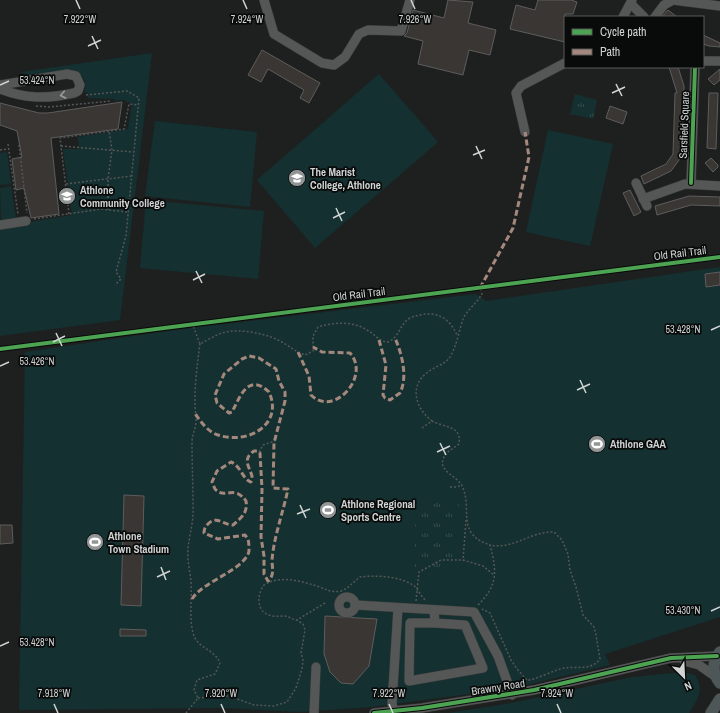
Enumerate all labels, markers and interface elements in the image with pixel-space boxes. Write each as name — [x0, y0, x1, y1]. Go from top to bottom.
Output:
text: 7.922°W — [64, 13, 96, 26]
text: 7.924°W — [231, 13, 263, 26]
text: 7.926°W — [399, 13, 431, 26]
legend — [564, 16, 704, 68]
text: Cycle path — [600, 24, 647, 40]
text: Path — [600, 44, 620, 60]
text: 53.424°N — [20, 74, 55, 87]
one-way arrow — [60, 91, 66, 99]
street label: Sarsfield Square — [676, 91, 692, 159]
place label: The Marist College, Athlone — [310, 165, 381, 192]
school or university icon: The Marist College, Athlone — [287, 168, 307, 188]
place label: Athlone Community College — [80, 183, 165, 210]
school or university icon: Athlone Community College — [57, 186, 77, 206]
street label: Old Rail Trail — [653, 243, 707, 263]
street label: Old Rail Trail — [332, 284, 386, 304]
text: 53.428°N — [666, 323, 701, 336]
text: 53.426°N — [20, 355, 55, 368]
sports icon: Athlone GAA — [587, 434, 607, 454]
place label: Athlone GAA — [610, 437, 667, 451]
place label: Athlone Regional Sports Centre — [341, 497, 415, 524]
sports icon: Athlone Regional Sports Centre — [318, 500, 338, 520]
place label: Athlone Town Stadium — [108, 529, 169, 556]
sports icon: Athlone Town Stadium — [85, 532, 105, 552]
text: 53.430°N — [666, 604, 701, 617]
text: 53.428°N — [20, 636, 55, 649]
north arrow — [664, 657, 704, 697]
street label: Brawny Road — [470, 676, 526, 698]
text: N — [682, 678, 694, 694]
text: 7.918°W — [38, 687, 70, 700]
text: 7.920°W — [205, 687, 237, 700]
text: 7.922°W — [373, 687, 405, 700]
text: 7.924°W — [541, 687, 573, 700]

